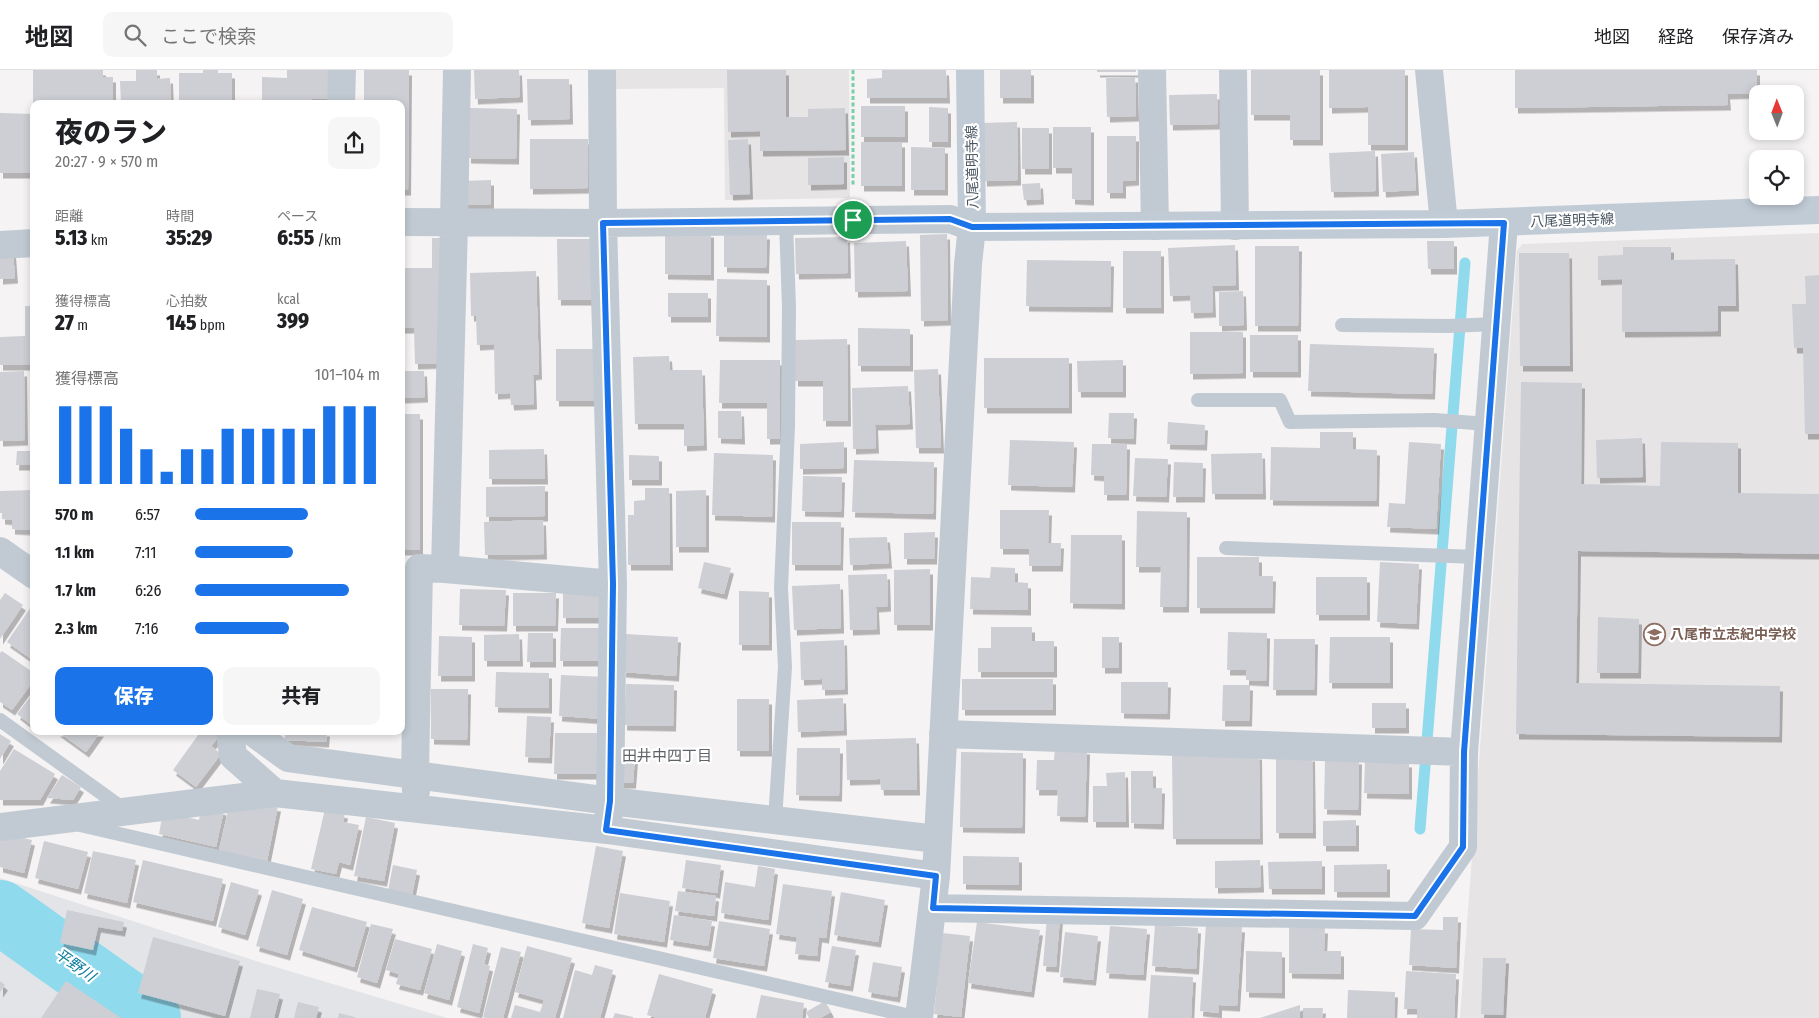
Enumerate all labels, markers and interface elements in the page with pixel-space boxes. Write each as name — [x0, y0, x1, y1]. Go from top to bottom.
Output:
search box — [103, 12, 453, 57]
icon: search — [121, 21, 149, 49]
text: 地図 — [25, 23, 73, 51]
text: ここで検索 — [161, 25, 256, 48]
text: 地図 — [1594, 26, 1630, 48]
text: 経路 — [1658, 26, 1694, 48]
text: 保存済み — [1722, 26, 1794, 48]
north arrow — [1749, 85, 1804, 140]
map controls — [1749, 85, 1804, 205]
text: 夜のラン — [55, 116, 167, 149]
button: share — [328, 117, 380, 169]
street label: 八尾道明寺線 — [963, 125, 982, 209]
button: locate — [1749, 150, 1804, 205]
text: 20:27 · 9 × 570 m — [55, 152, 158, 171]
pin — [832, 199, 874, 241]
icon: arrive — [839, 206, 867, 234]
text: 距離 — [55, 208, 83, 225]
text: 時間 — [166, 208, 194, 225]
text: ペース — [277, 208, 318, 225]
street label: 八尾道明寺線 — [1530, 211, 1614, 230]
text: 5.13 — [55, 225, 87, 251]
text: 35:29 — [166, 225, 212, 251]
text: 6:55 — [277, 225, 314, 251]
text: km — [87, 232, 108, 249]
text: /km — [314, 232, 341, 249]
text: kcal — [277, 291, 300, 308]
text: 獲得標高 — [55, 293, 111, 310]
text: 心拍数 — [166, 293, 208, 310]
text: 399 — [277, 308, 309, 334]
text: 27 — [55, 310, 74, 336]
text: 145 — [166, 310, 196, 336]
text: m — [74, 317, 88, 334]
text: bpm — [196, 317, 225, 334]
text: 101–104 m — [315, 365, 380, 384]
text: 獲得標高 — [55, 369, 119, 388]
text: 570 m — [55, 505, 93, 524]
text: 6:57 — [135, 505, 160, 524]
text: 1.1 km — [55, 543, 94, 562]
text: 7:11 — [135, 543, 156, 562]
text: 1.7 km — [55, 581, 96, 600]
text: 6:26 — [135, 581, 161, 600]
text: 2.3 km — [55, 619, 98, 638]
text: 7:16 — [135, 619, 158, 638]
school or university icon: 八尾市立志紀中学校 — [1642, 622, 1666, 646]
place label: 八尾市立志紀中学校 — [1670, 626, 1796, 643]
button: 保存 — [55, 667, 213, 725]
button: 共有 — [223, 667, 380, 725]
district label: 田井中四丁目 — [622, 747, 712, 765]
water label: 平野川 — [51, 945, 100, 986]

